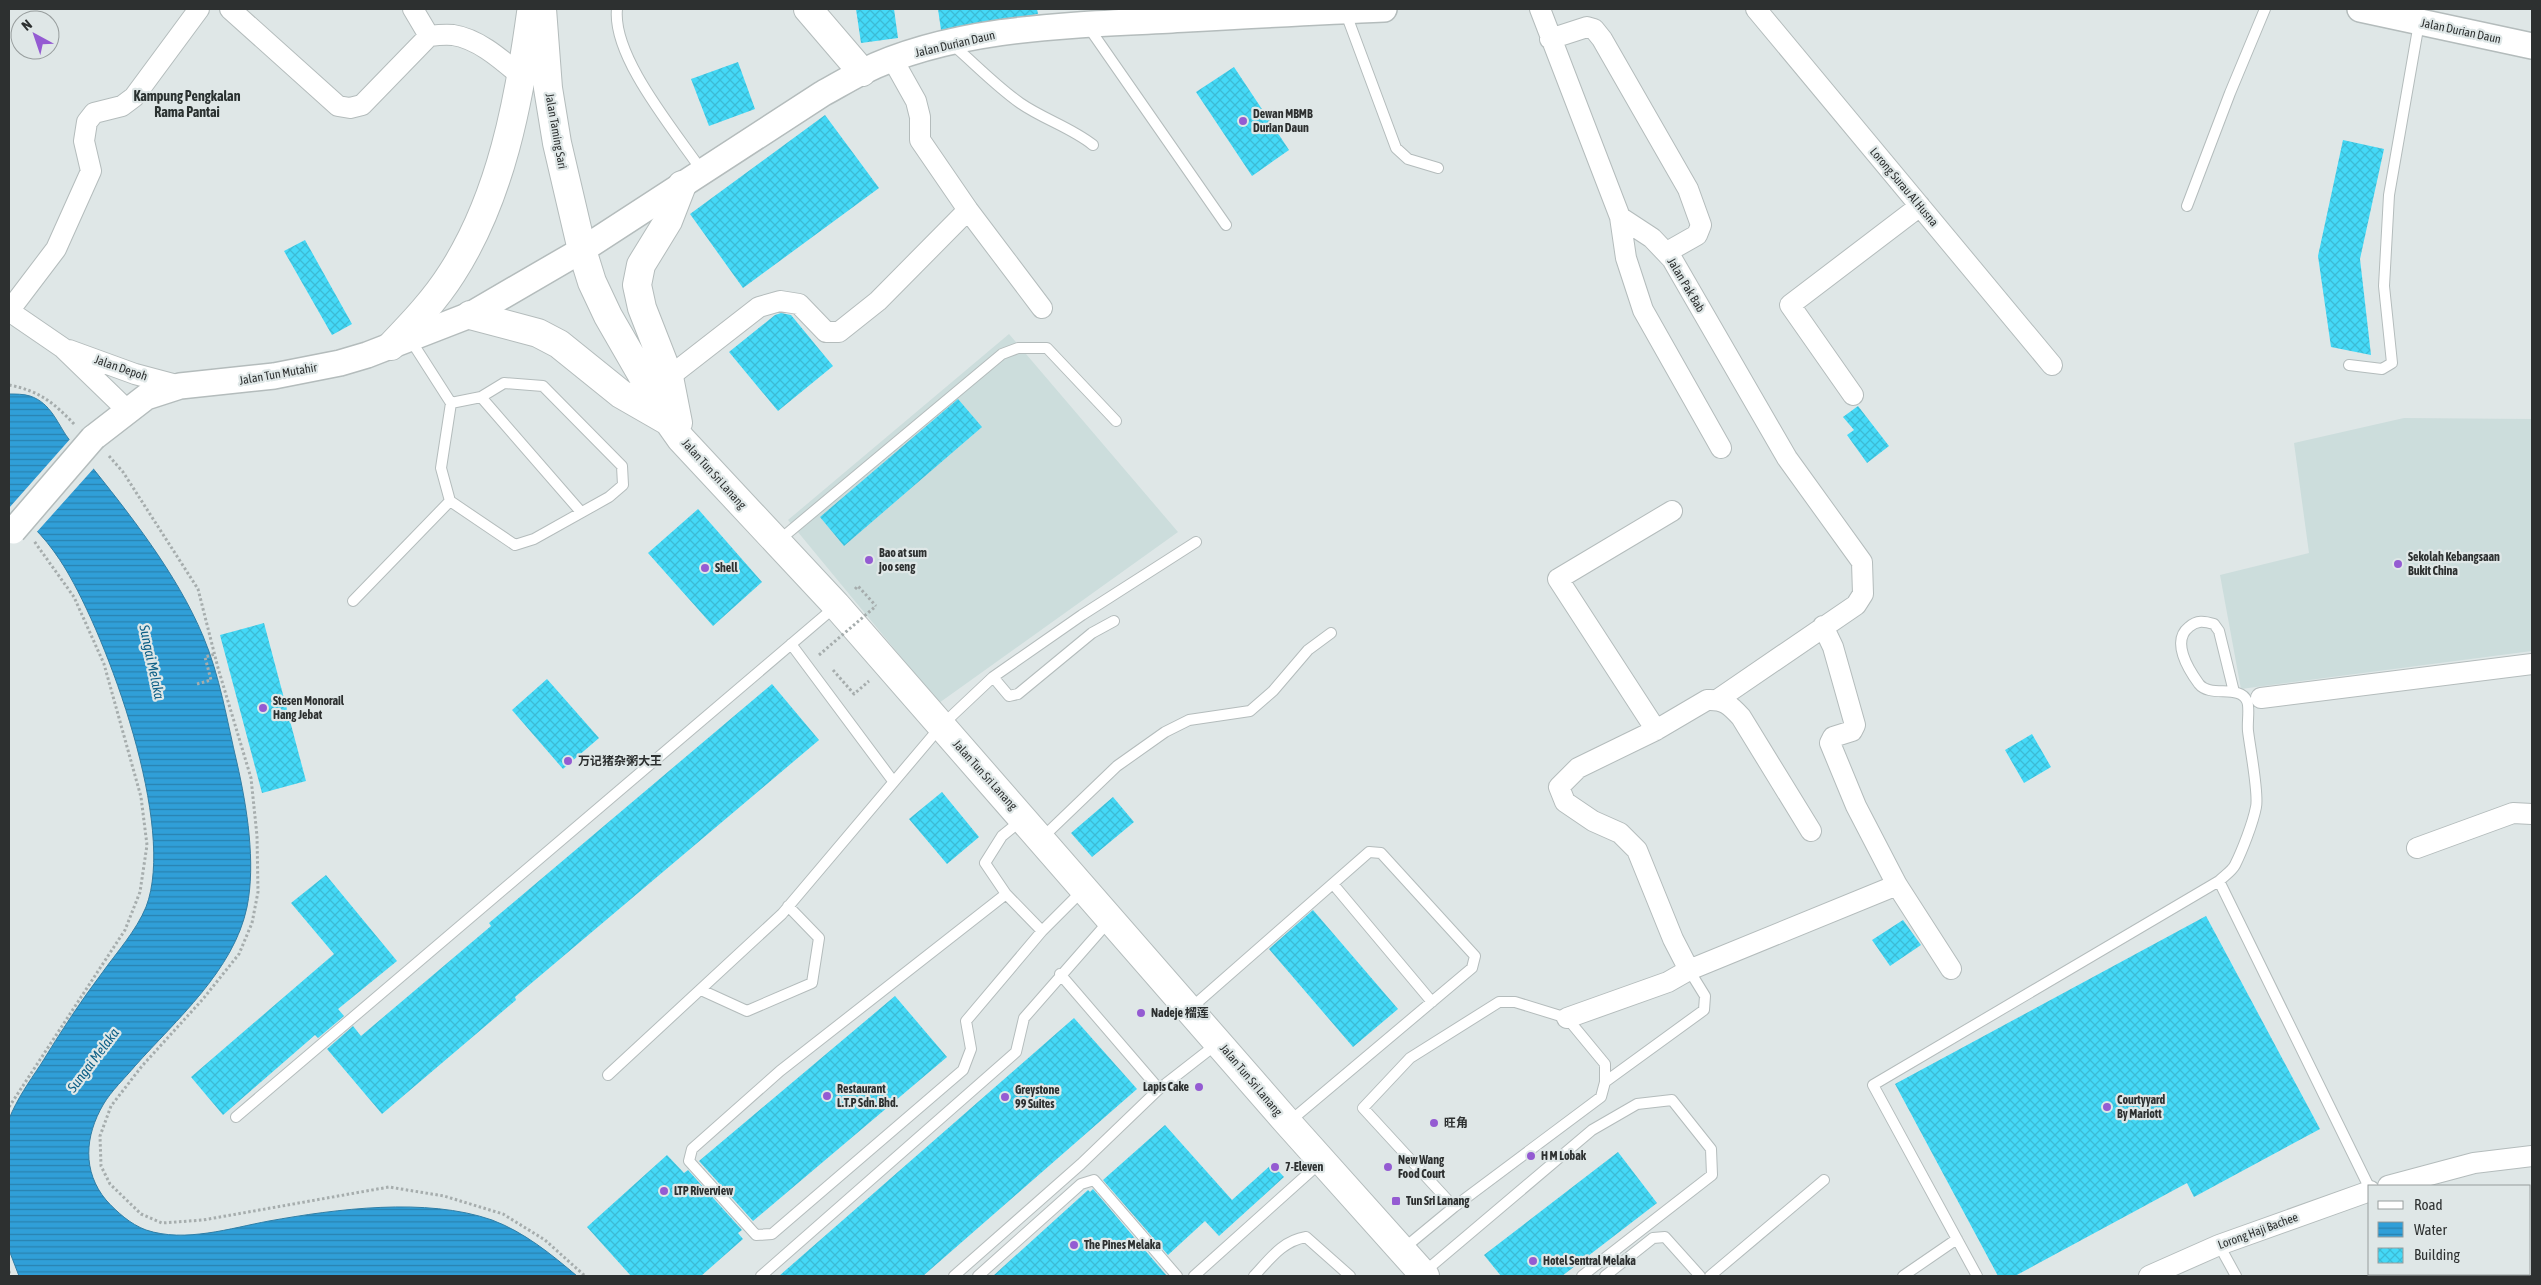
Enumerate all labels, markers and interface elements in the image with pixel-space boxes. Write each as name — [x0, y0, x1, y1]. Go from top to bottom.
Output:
north arrow — [10, 10, 60, 60]
text: N — [18, 16, 35, 34]
street label: Jalan Durian Daun — [2420, 16, 2502, 46]
street label: Jalan Durian Daun — [914, 28, 996, 60]
district label: Kampung Pengkalan Rama Pantai — [134, 88, 241, 120]
street label: Jalan Taming Sari — [542, 92, 570, 170]
place label: Dewan MBMB Durian Daun — [1253, 107, 1313, 135]
marker: Dewan MBMB Durian Daun — [1237, 115, 1249, 127]
street label: Lorong Surau Al Husna — [1867, 145, 1941, 229]
street label: Jalan Pak Bab — [1664, 255, 1708, 315]
street label: Jalan Depoh — [93, 352, 149, 384]
street label: Jalan Tun Mutahir — [238, 360, 318, 388]
street label: Jalan Tun Sri Lanang — [679, 436, 750, 512]
place label: Bao at sum joo seng — [878, 546, 927, 574]
place label: Sekolah Kebangsaan Bukit China — [2408, 550, 2500, 578]
marker: Bao at sum joo seng — [863, 554, 875, 566]
marker: Sekolah Kebangsaan Bukit China — [2392, 558, 2404, 570]
place label: Shell — [715, 561, 738, 575]
marker: Shell — [699, 562, 711, 574]
water label: Sungai Melaka — [136, 622, 168, 701]
place label: Stesen Monorail Hang Jebat — [273, 694, 345, 722]
marker: Stesen Monorail Hang Jebat — [257, 702, 269, 714]
street label: Jalan Tun Sri Lanang — [950, 737, 1021, 813]
place label: 万记猪杂粥大王 — [578, 754, 662, 768]
marker: 万记猪杂粥大王 — [562, 755, 574, 767]
place label: Nadeje 榴莲 — [1151, 1006, 1209, 1020]
marker: Nadeje 榴莲 — [1135, 1007, 1147, 1019]
water label: Sungai Melaka — [63, 1025, 122, 1096]
street label: Jalan Tun Sri Lanang — [1217, 1041, 1286, 1119]
place label: Lapis Cake — [1143, 1080, 1190, 1094]
marker: Lapis Cake — [1193, 1081, 1205, 1093]
place label: Restaurant L.T.P Sdn. Bhd. — [837, 1082, 898, 1110]
place label: Greystone 99 Suites — [1015, 1083, 1060, 1111]
marker: Restaurant L.T.P Sdn. Bhd. — [821, 1090, 833, 1102]
marker: Greystone 99 Suites — [999, 1091, 1011, 1103]
place label: Courtyyard By Mariott — [2117, 1093, 2166, 1121]
marker: Courtyyard By Mariott — [2101, 1101, 2113, 1113]
place label: 旺角 — [1444, 1116, 1468, 1130]
marker: 旺角 — [1428, 1117, 1440, 1129]
place label: H M Lobak — [1541, 1149, 1587, 1163]
marker: H M Lobak — [1525, 1150, 1537, 1162]
place label: New Wang Food Court — [1398, 1153, 1445, 1181]
place label: 7-Eleven — [1285, 1160, 1323, 1174]
marker: 7-Eleven — [1269, 1161, 1281, 1173]
marker: New Wang Food Court — [1382, 1161, 1394, 1173]
place label: LTP Riverview — [674, 1184, 734, 1198]
marker: LTP Riverview — [658, 1185, 670, 1197]
legend — [2368, 1185, 2531, 1275]
place label: Tun Sri Lanang — [1406, 1194, 1470, 1208]
marker: Tun Sri Lanang — [1390, 1195, 1402, 1207]
text: Road — [2414, 1196, 2443, 1213]
street label: Lorong Haji Bachee — [2216, 1210, 2300, 1252]
text: Water — [2414, 1221, 2447, 1238]
place label: The Pines Melaka — [1084, 1238, 1161, 1252]
marker: The Pines Melaka — [1068, 1239, 1080, 1251]
text: Building — [2414, 1246, 2460, 1263]
place label: Hotel Sentral Melaka — [1543, 1254, 1636, 1268]
marker: Hotel Sentral Melaka — [1527, 1255, 1539, 1267]

